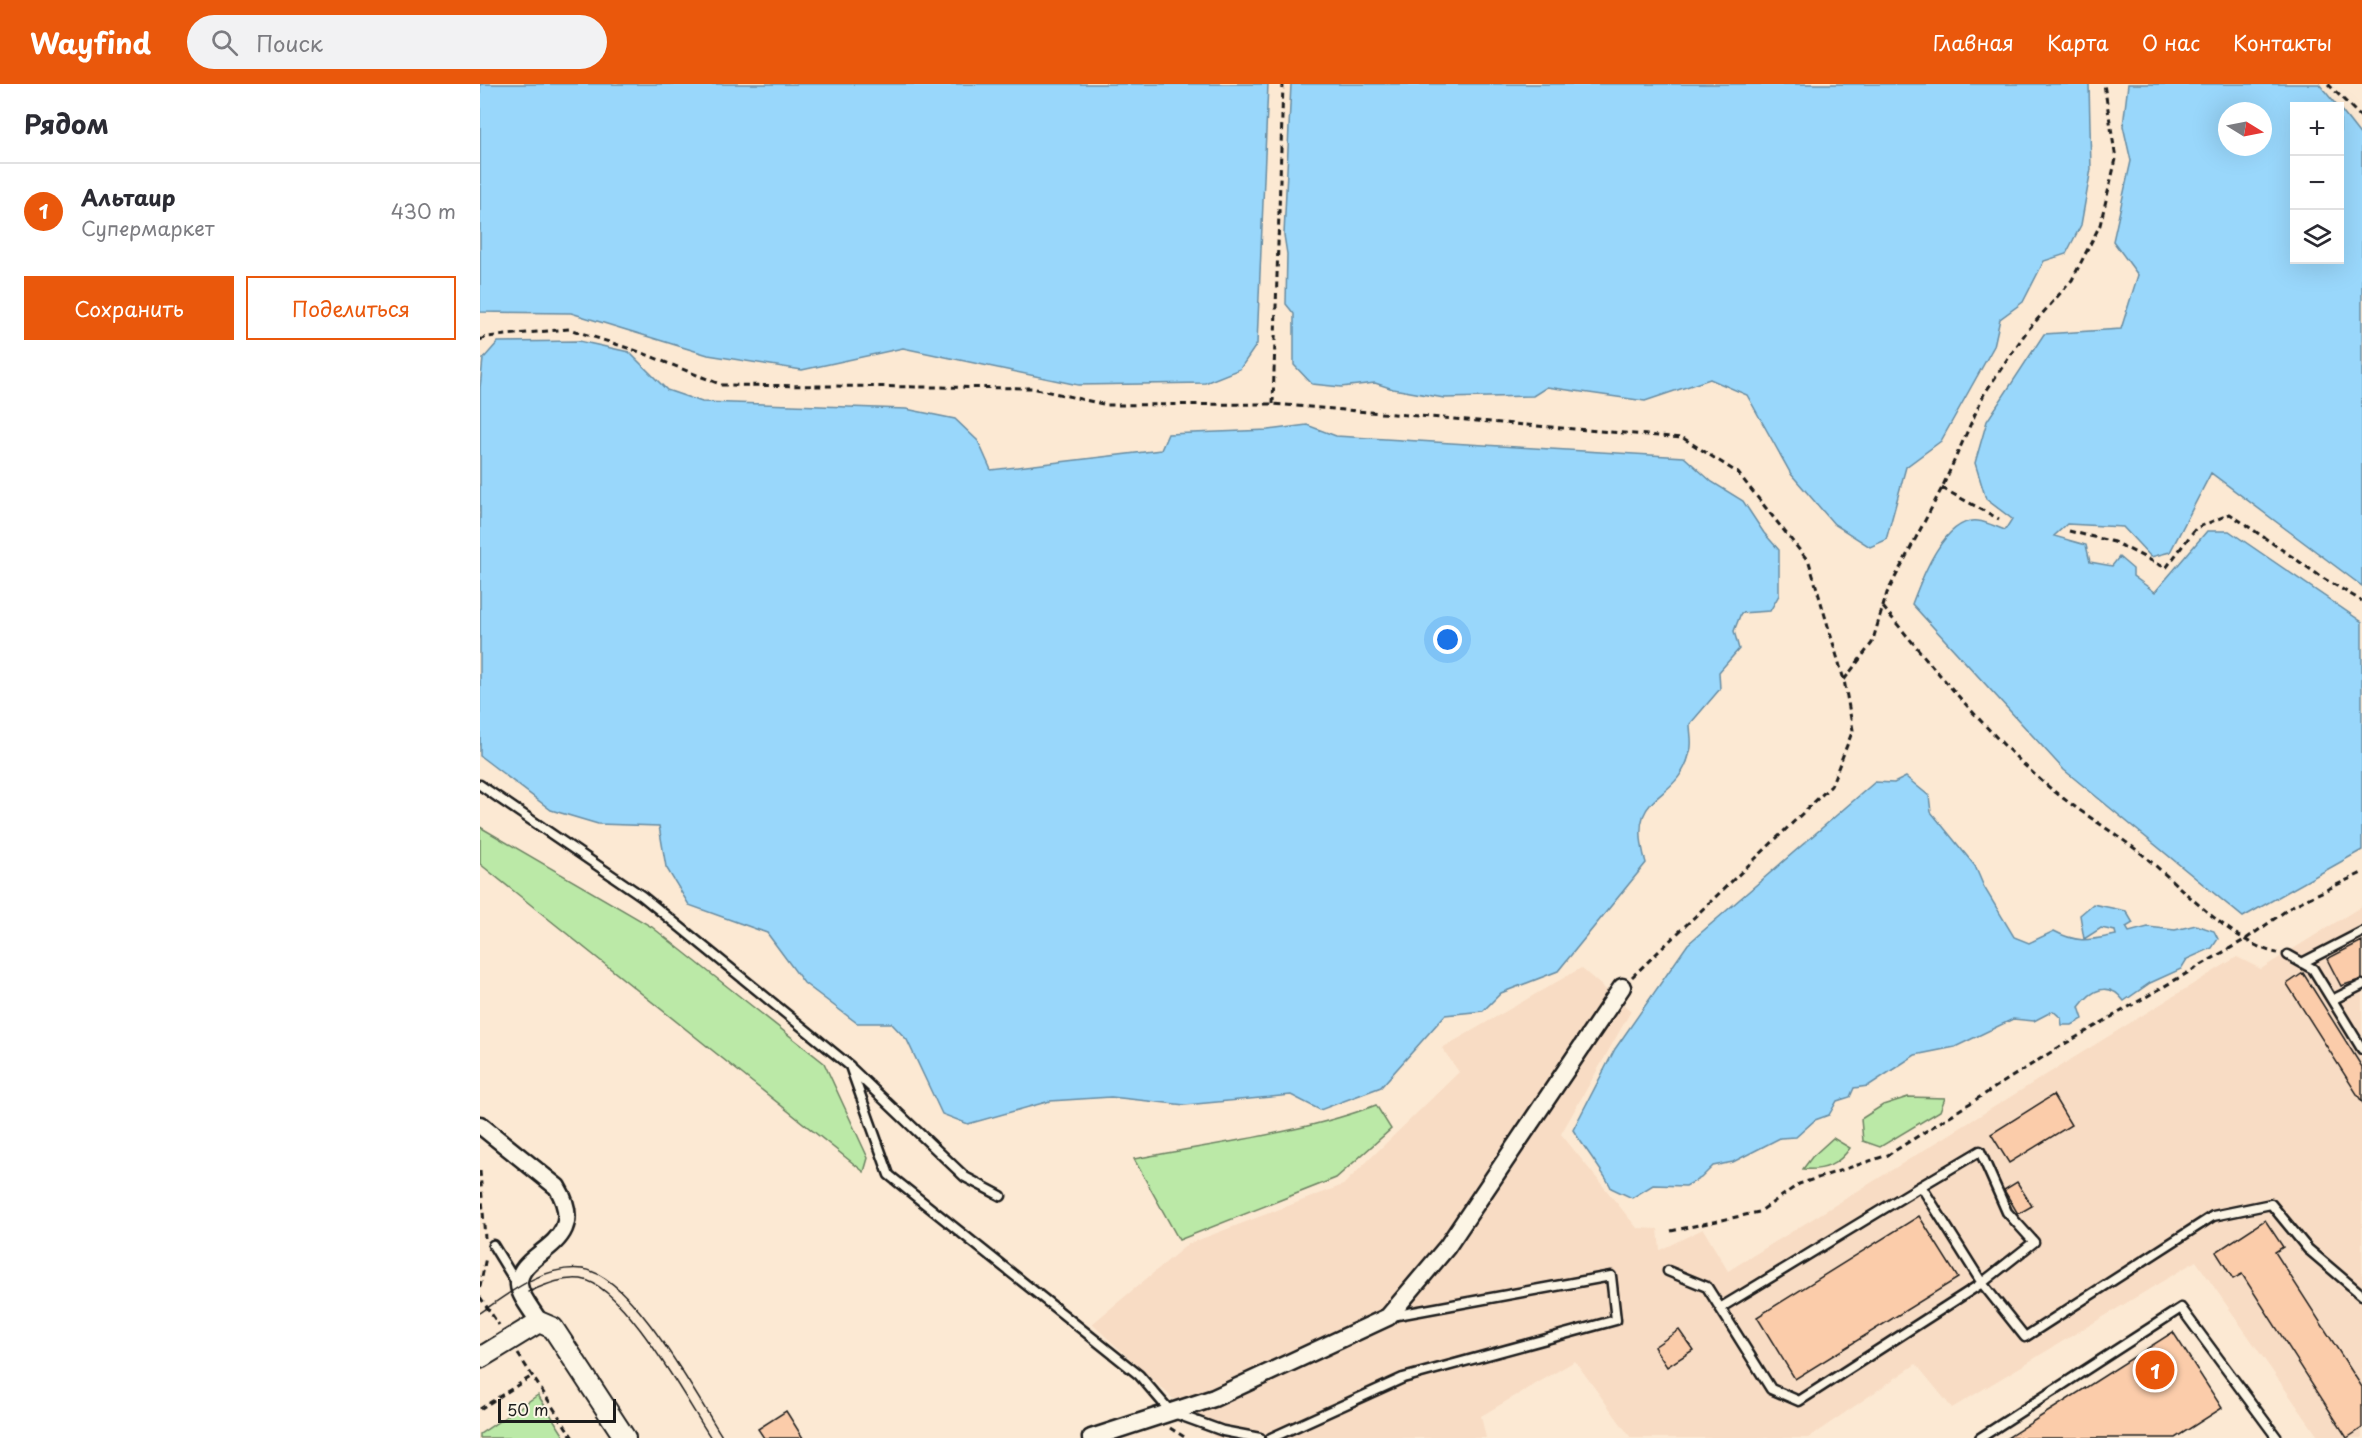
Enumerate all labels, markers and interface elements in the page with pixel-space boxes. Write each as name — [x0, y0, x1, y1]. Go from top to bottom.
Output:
search box — [187, 15, 607, 69]
text: Wayfind — [30, 21, 151, 64]
icon: search — [208, 26, 241, 59]
text: Поиск — [256, 26, 323, 59]
text: Главная — [1933, 26, 2014, 58]
text: Карта — [2047, 26, 2109, 58]
text: О нас — [2142, 26, 2200, 58]
text: Контакты — [2233, 26, 2332, 58]
north arrow — [2218, 102, 2272, 156]
map controls — [2290, 102, 2344, 264]
button: + — [2290, 102, 2344, 156]
text: Рядом — [24, 104, 109, 143]
button: − — [2290, 156, 2344, 210]
text: Альтаир — [81, 180, 175, 213]
text: 1 — [39, 196, 48, 226]
text: 430 m — [391, 196, 456, 226]
button: layers — [2290, 210, 2344, 264]
text: Супермаркет — [81, 213, 214, 243]
button: Сохранить — [24, 276, 234, 340]
button: Поделиться — [246, 276, 456, 340]
your location — [1433, 625, 1462, 654]
pin: 1 — [2136, 1348, 2174, 1392]
scale bar — [498, 1396, 616, 1424]
text: 50 m — [507, 1397, 548, 1421]

